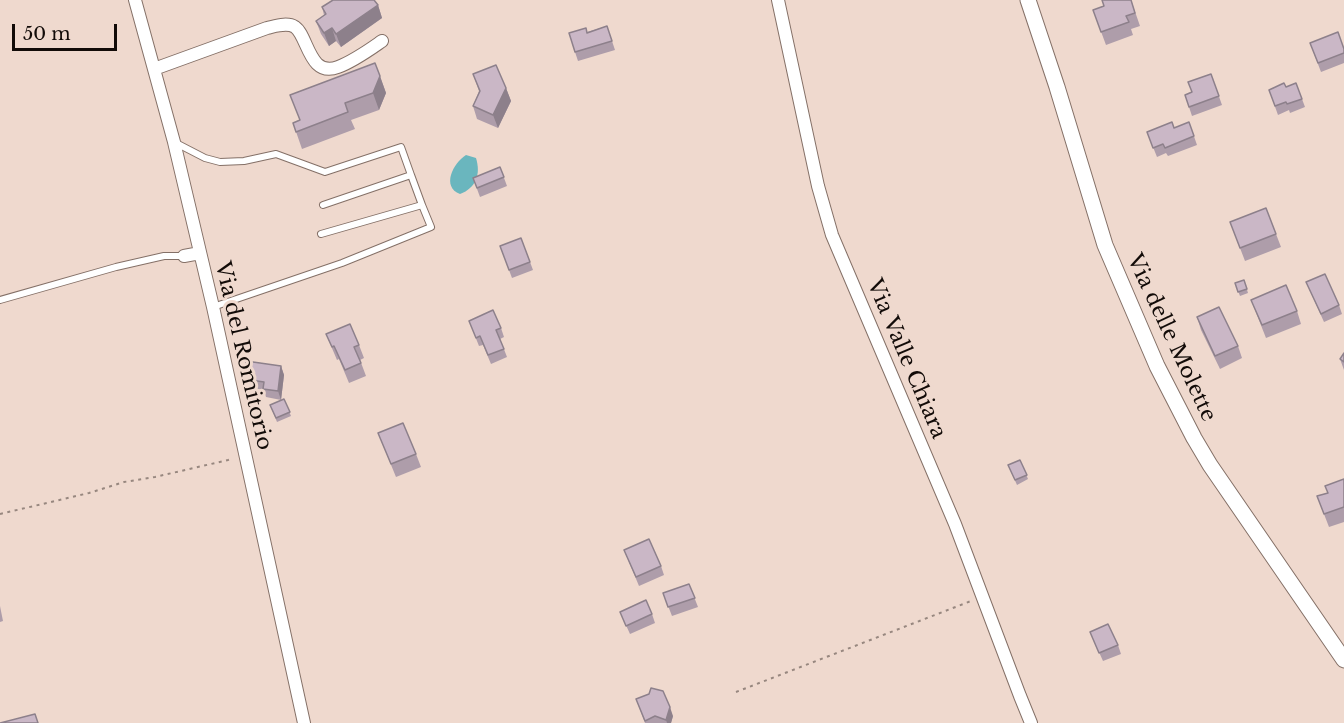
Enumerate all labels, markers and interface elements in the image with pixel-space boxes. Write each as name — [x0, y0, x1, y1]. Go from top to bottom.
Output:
scale bar — [15, 12, 120, 50]
text: 50 m — [23, 23, 71, 45]
street label: Via delle Molette — [1121, 250, 1221, 426]
street label: Via del Romitorio — [209, 259, 277, 453]
street label: Via Valle Chiara — [861, 276, 951, 442]

